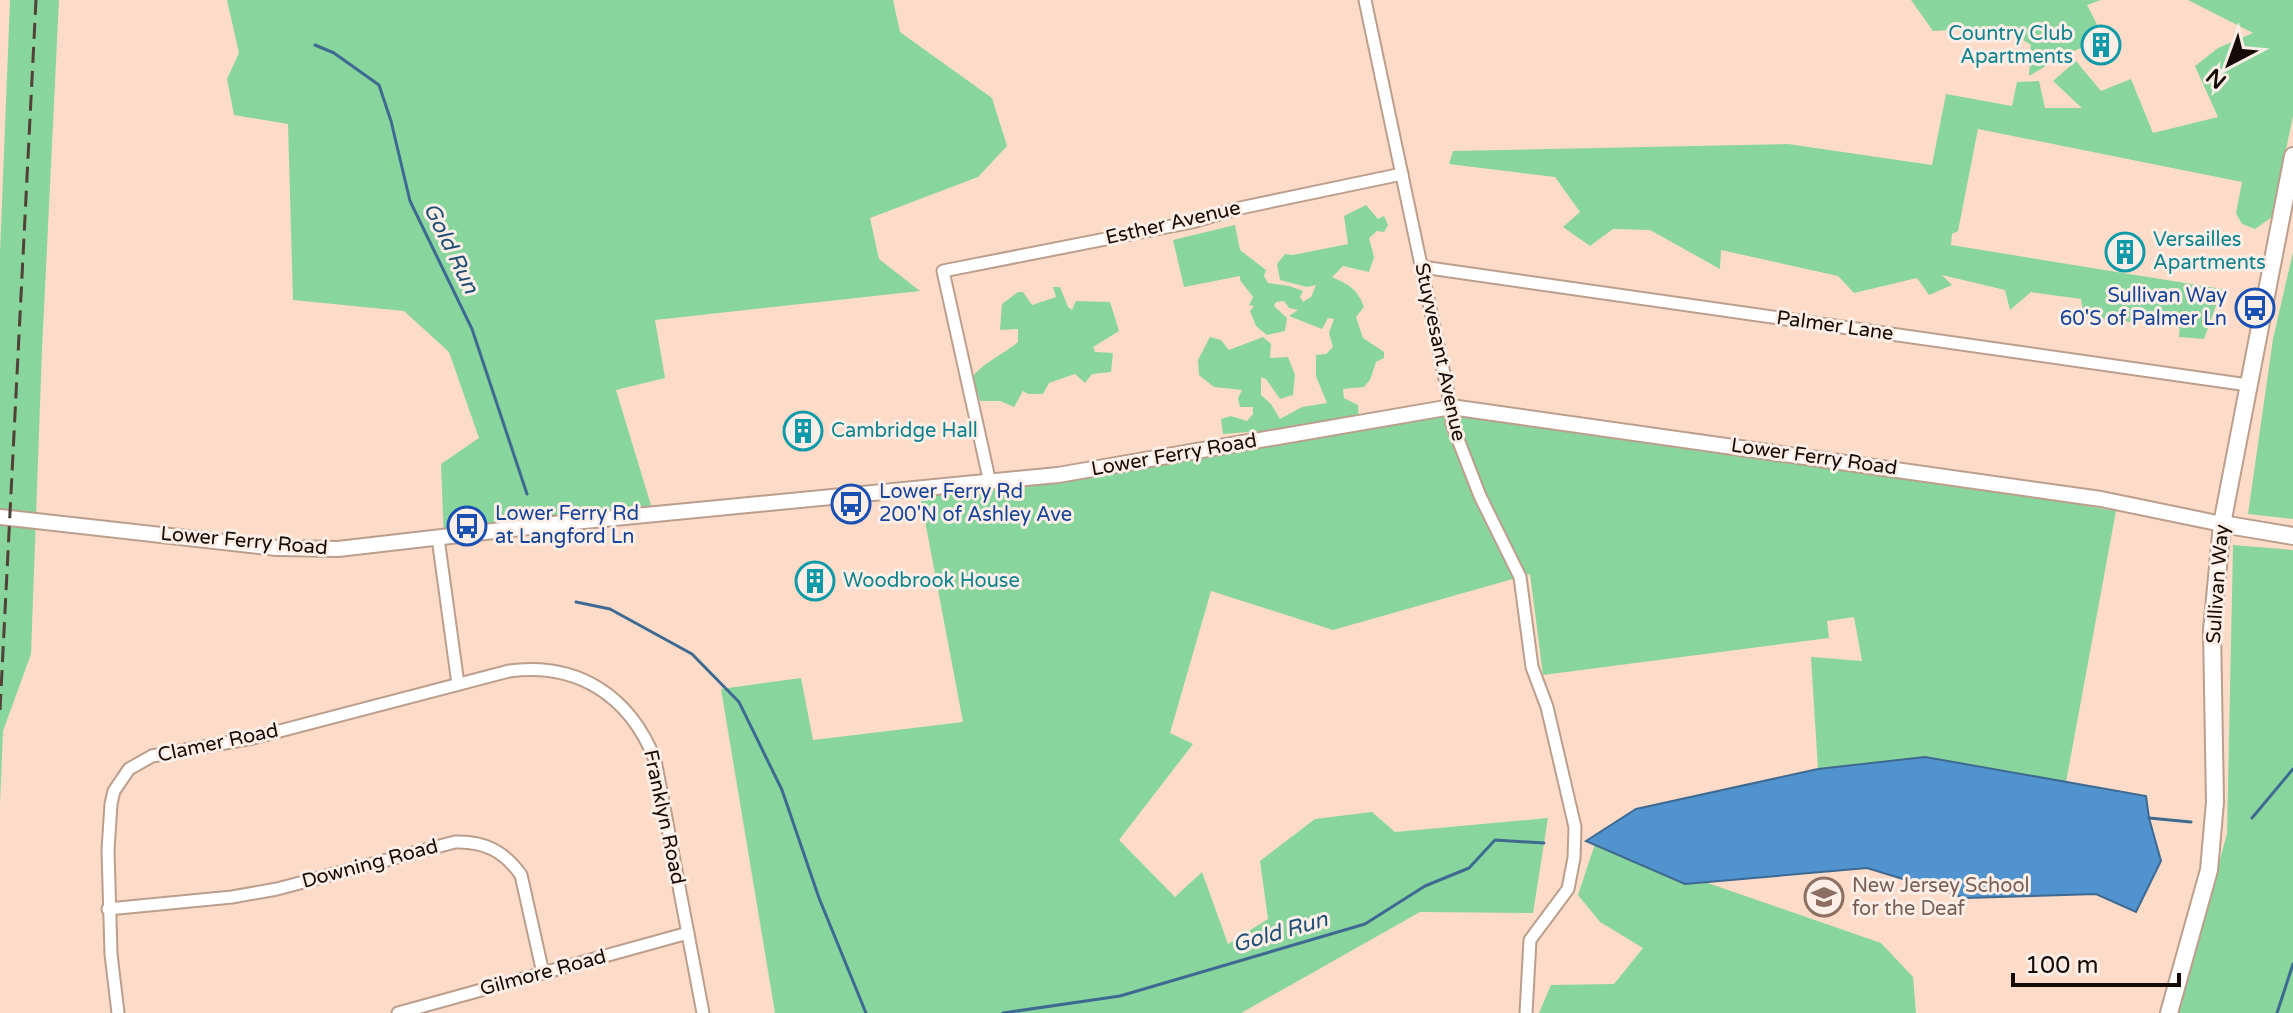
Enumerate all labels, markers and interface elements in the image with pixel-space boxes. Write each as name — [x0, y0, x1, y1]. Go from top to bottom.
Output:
place label: Country Club Apartments — [1948, 22, 2073, 69]
building icon: Country Club Apartments — [2080, 24, 2122, 66]
north arrow — [2189, 24, 2269, 104]
text: N — [2201, 63, 2232, 94]
street label: Esther Avenue — [1103, 196, 1243, 250]
water label: Gold Run — [418, 198, 484, 298]
place label: Versailles Apartments — [2153, 228, 2266, 275]
building icon: Versailles Apartments — [2104, 231, 2146, 273]
street label: Stuyvesant Avenue — [1409, 261, 1471, 443]
place label: Sullivan Way 60'S of Palmer Ln — [2060, 284, 2227, 331]
bus stop icon: Sullivan Way 60'S of Palmer Ln — [2234, 287, 2276, 329]
street label: Palmer Lane — [1775, 306, 1895, 346]
building icon: Cambridge Hall — [782, 410, 824, 452]
place label: Cambridge Hall — [831, 419, 978, 443]
street label: Lower Ferry Road — [1089, 429, 1259, 481]
street label: Lower Ferry Road — [1729, 433, 1899, 481]
place label: Lower Ferry Rd 200'N of Ashley Ave — [879, 480, 1072, 527]
bus stop icon: Lower Ferry Rd 200'N of Ashley Ave — [830, 483, 872, 525]
place label: Lower Ferry Rd at Langford Ln — [495, 502, 639, 549]
bus stop icon: Lower Ferry Rd at Langford Ln — [446, 505, 488, 547]
street label: Lower Ferry Road — [159, 522, 329, 560]
street label: Sullivan Way — [2202, 523, 2234, 644]
building icon: Woodbrook House — [794, 560, 836, 602]
place label: Woodbrook House — [843, 569, 1020, 593]
street label: Clamer Road — [155, 718, 281, 768]
street label: Franklyn Road — [638, 748, 690, 886]
street label: Downing Road — [299, 834, 441, 894]
place label: New Jersey School for the Deaf — [1852, 874, 2030, 921]
school or university icon: New Jersey School for the Deaf — [1803, 876, 1845, 918]
water label: Gold Run — [1230, 906, 1331, 958]
scale bar — [2013, 937, 2179, 987]
street label: Gilmore Road — [477, 945, 609, 1001]
text: 100 m — [2025, 951, 2099, 980]

